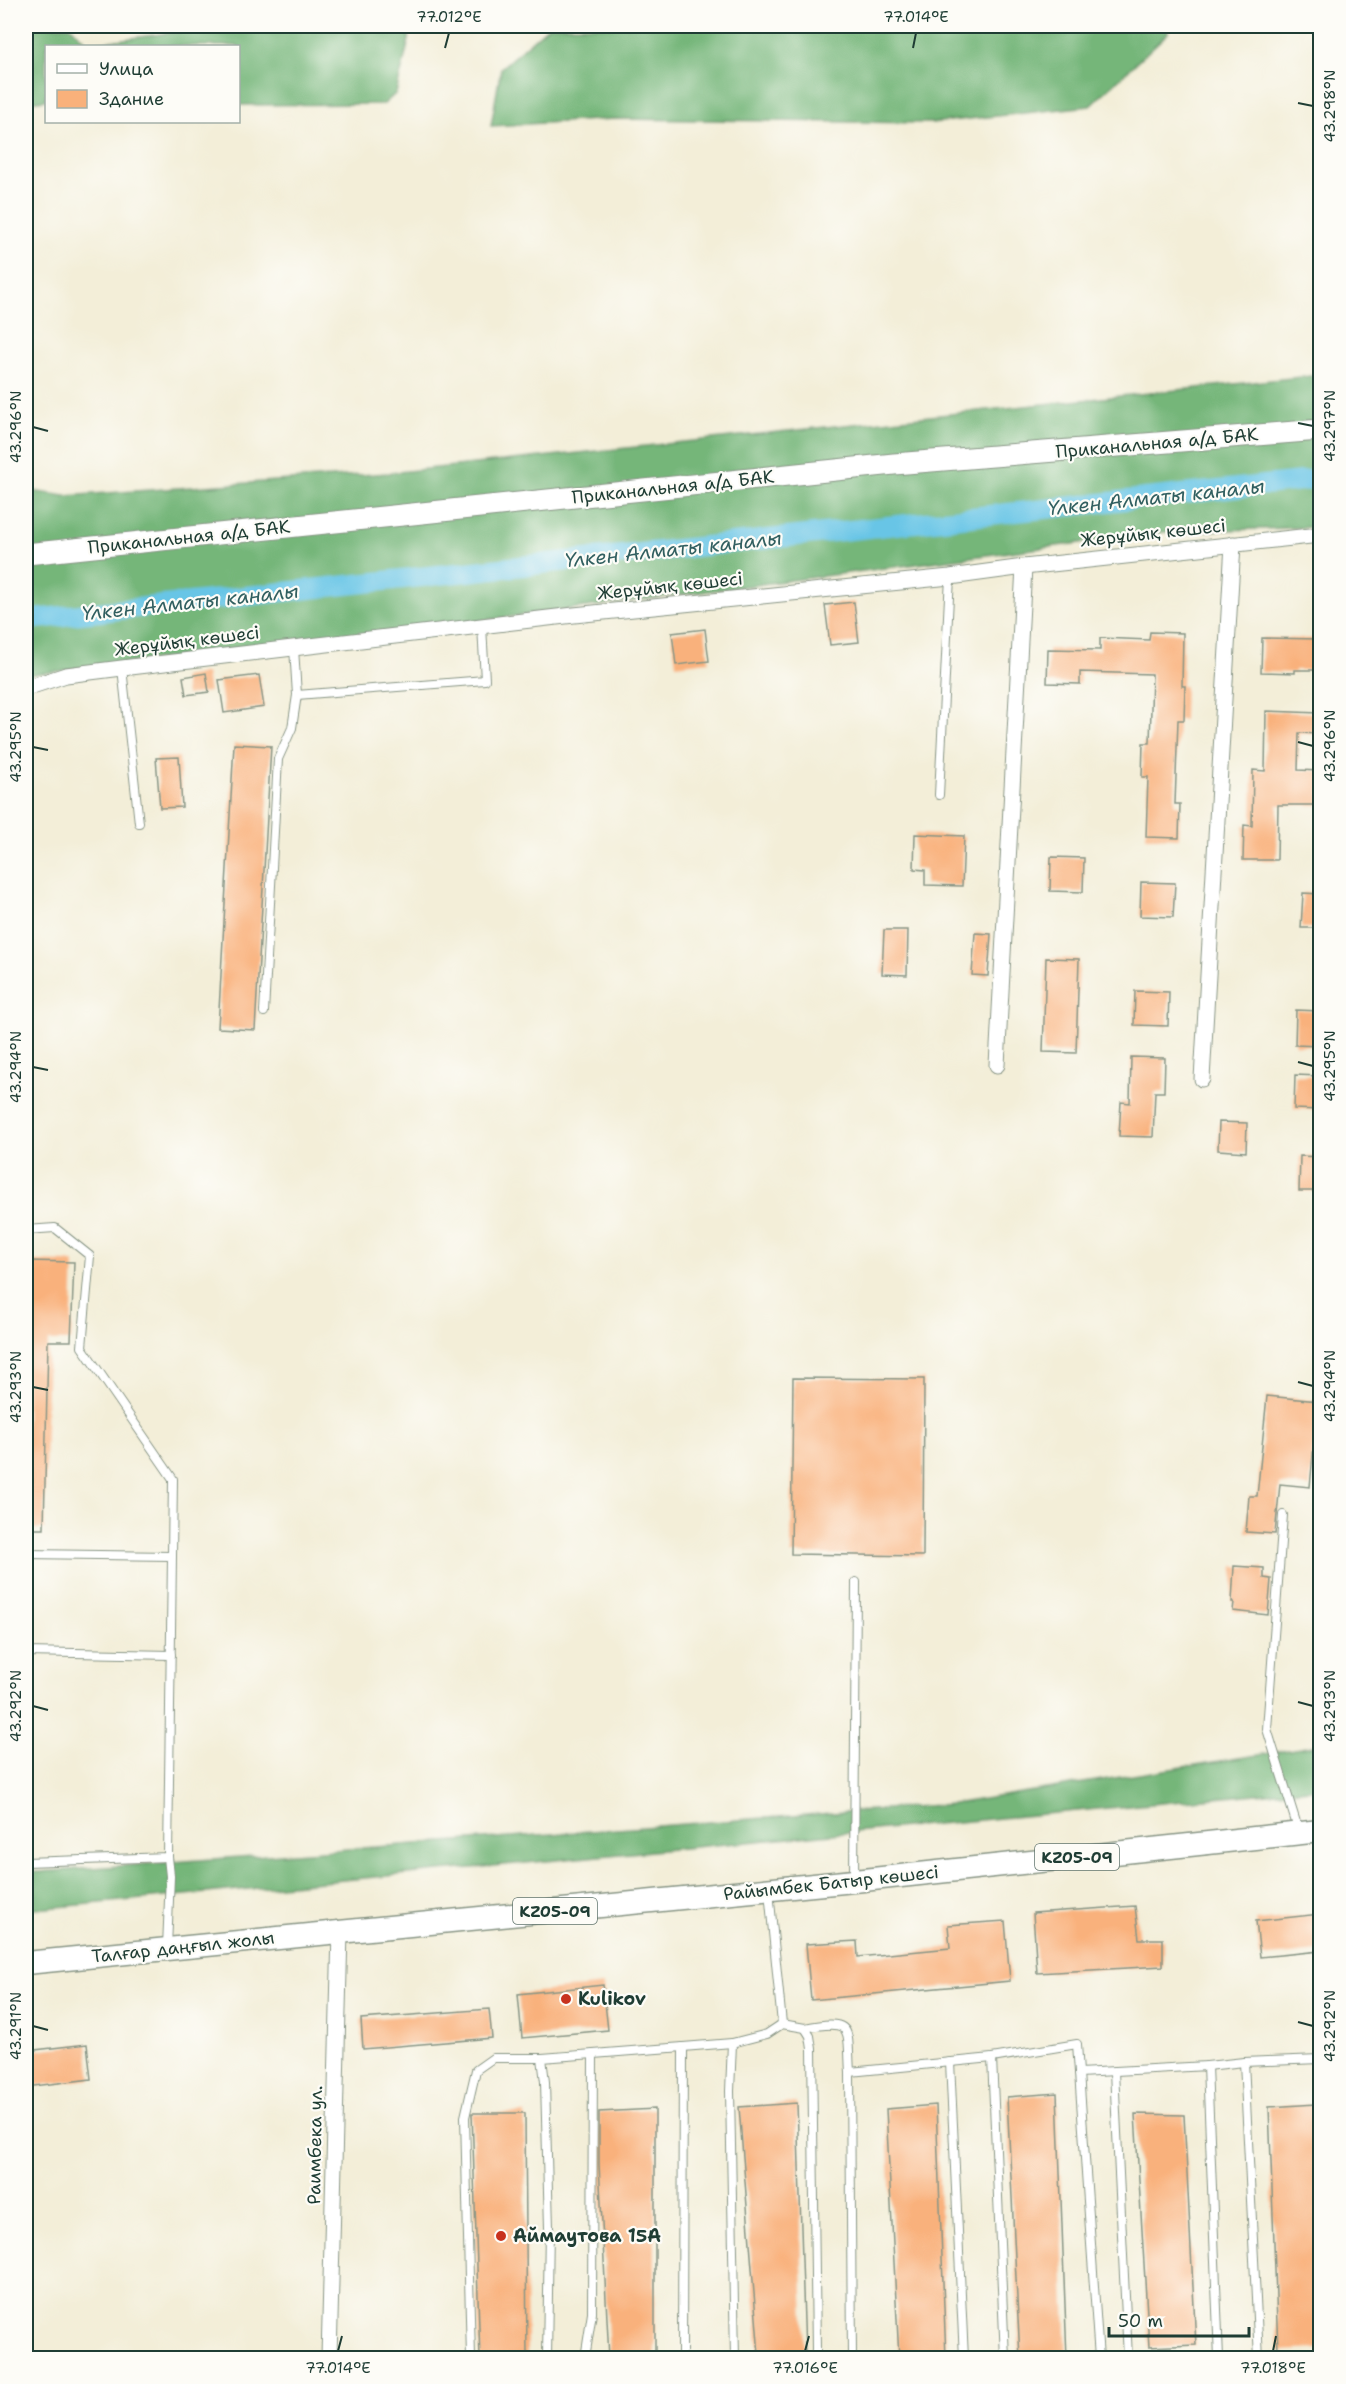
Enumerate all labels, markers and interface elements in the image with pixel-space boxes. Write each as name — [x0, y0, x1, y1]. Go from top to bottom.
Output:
text: 77.012°E — [416, 7, 482, 27]
text: 77.014°E — [883, 7, 949, 27]
legend — [45, 45, 240, 123]
text: Улица — [99, 57, 153, 81]
text: 43.298°N — [1320, 70, 1340, 142]
text: Здание — [99, 87, 164, 111]
text: 43.297°N — [1320, 390, 1340, 462]
text: 43.296°N — [6, 391, 26, 463]
street label: Приканальная а/д БАК — [1055, 422, 1260, 464]
street label: Приканальная а/д БАК — [571, 464, 776, 510]
water label: Үлкен Алматы каналы — [1046, 473, 1266, 521]
street label: Жерұйық көшесі — [1079, 513, 1227, 553]
street label: Приканальная а/д БАК — [87, 514, 292, 560]
water label: Үлкен Алматы каналы — [563, 525, 783, 573]
street label: Жерұйық көшесі — [596, 566, 744, 606]
water label: Үлкен Алматы каналы — [80, 578, 300, 626]
street label: Жерұйық көшесі — [113, 620, 261, 662]
text: 43.296°N — [1320, 710, 1340, 782]
text: 43.295°N — [6, 711, 26, 783]
text: 43.295°N — [1320, 1030, 1340, 1102]
text: 43.294°N — [6, 1031, 26, 1103]
text: 43.294°N — [1320, 1350, 1340, 1422]
text: 43.293°N — [6, 1351, 26, 1423]
text: 43.292°N — [6, 1670, 26, 1742]
text: 43.293°N — [1320, 1670, 1340, 1742]
road number: KZ05-09 — [1035, 1844, 1119, 1870]
street label: Райымбек Батыр көшесі — [722, 1860, 940, 1906]
road number: KZ05-09 — [513, 1898, 597, 1924]
street label: Талғар даңғыл жолы — [90, 1925, 276, 1969]
place label: Kulikov — [578, 1987, 646, 2011]
text: 43.292°N — [1320, 1990, 1340, 2062]
text: 43.291°N — [6, 1992, 26, 2060]
marker: Kulikov — [559, 1992, 573, 2006]
street label: Раимбека ул. — [302, 2085, 328, 2205]
place label: Аймаутова 15А — [513, 2224, 661, 2248]
marker: Аймаутова 15А — [494, 2229, 508, 2243]
scale bar — [1109, 2300, 1248, 2338]
text: 50 m — [1118, 2309, 1163, 2333]
text: 77.014°E — [305, 2358, 371, 2378]
text: 77.016°E — [772, 2358, 838, 2378]
text: 77.018°E — [1240, 2358, 1306, 2378]

